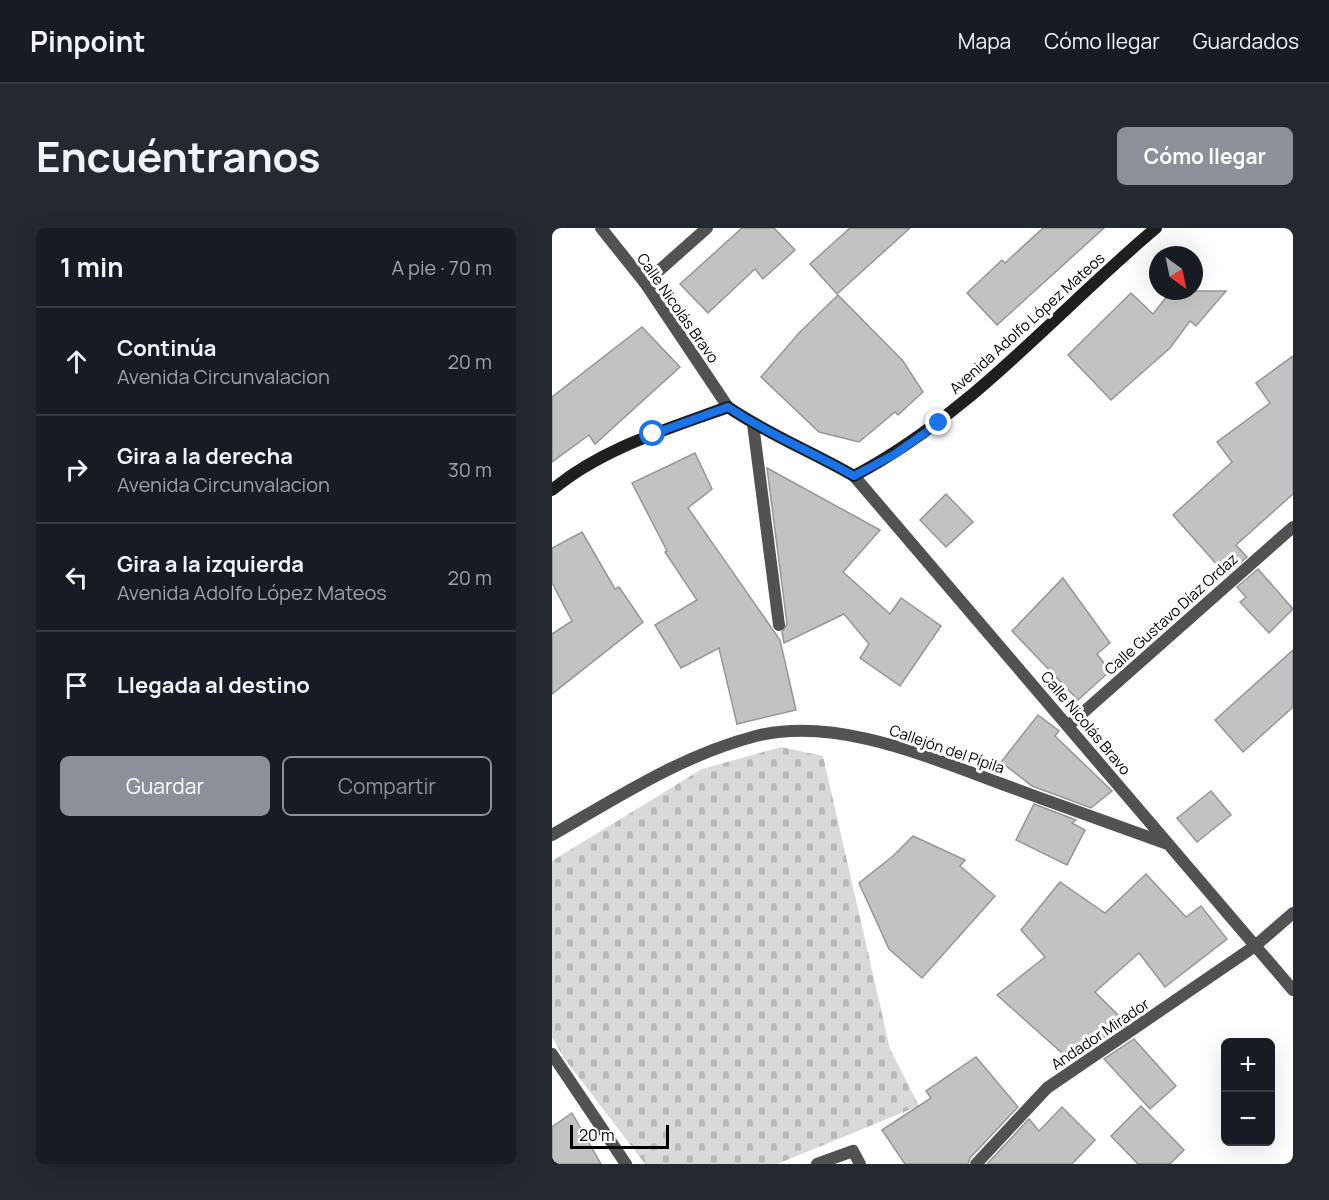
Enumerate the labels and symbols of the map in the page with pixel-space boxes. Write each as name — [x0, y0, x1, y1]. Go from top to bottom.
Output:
north arrow — [1149, 246, 1203, 300]
street label: Avenida Adolfo López Mateos — [945, 247, 1109, 398]
street label: Calle Nicolás Bravo — [632, 249, 724, 367]
route end — [925, 409, 951, 435]
route start — [639, 420, 665, 446]
street label: Calle Gustavo Díaz Ordaz — [1100, 548, 1242, 680]
street label: Calle Nicolás Bravo — [1036, 667, 1136, 780]
street label: Callejón del Pípila — [887, 719, 1007, 779]
street label: Andador Mirador — [1047, 993, 1154, 1075]
scale bar — [570, 1122, 669, 1150]

